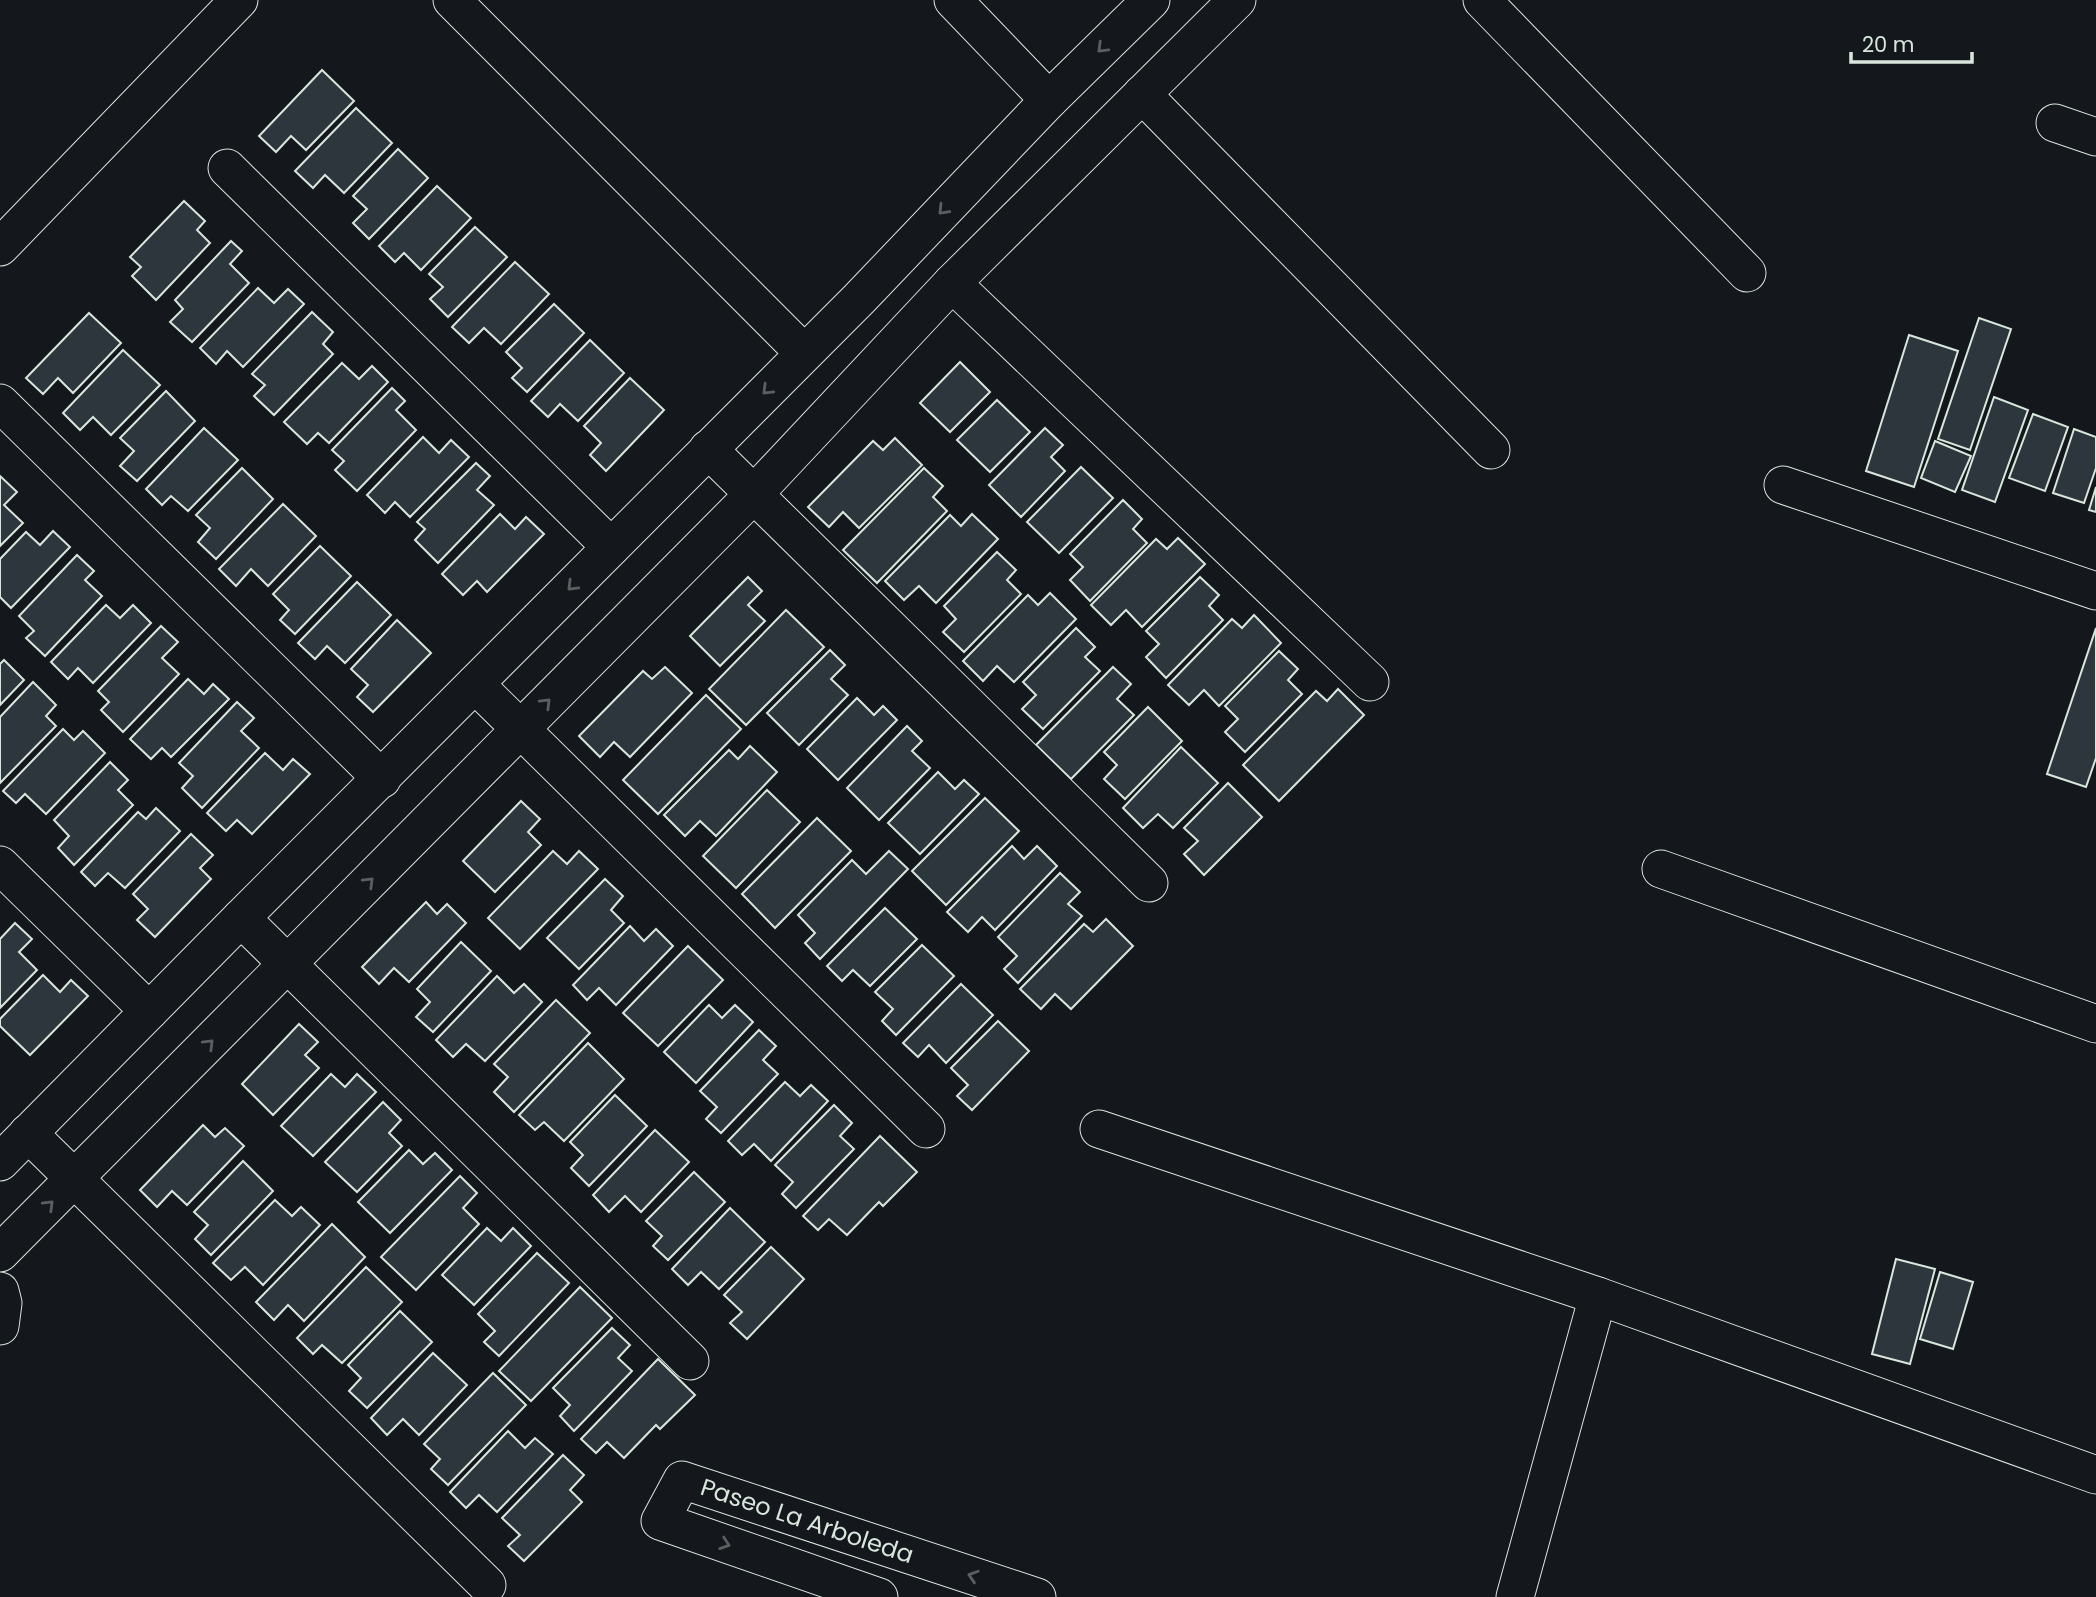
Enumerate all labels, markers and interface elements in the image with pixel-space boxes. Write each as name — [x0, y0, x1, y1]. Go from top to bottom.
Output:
scale bar — [1851, 21, 1972, 65]
text: 20 m — [1862, 30, 1915, 59]
one-way arrow — [1097, 39, 1110, 52]
one-way arrow — [939, 202, 952, 215]
one-way arrow — [762, 382, 775, 395]
one-way arrow — [567, 578, 580, 591]
one-way arrow — [538, 698, 551, 711]
one-way arrow — [361, 878, 373, 890]
one-way arrow — [201, 1039, 214, 1052]
one-way arrow — [40, 1201, 53, 1214]
street label: Paseo La Arboleda — [696, 1470, 918, 1571]
one-way arrow — [718, 1536, 730, 1550]
one-way arrow — [967, 1570, 979, 1584]

